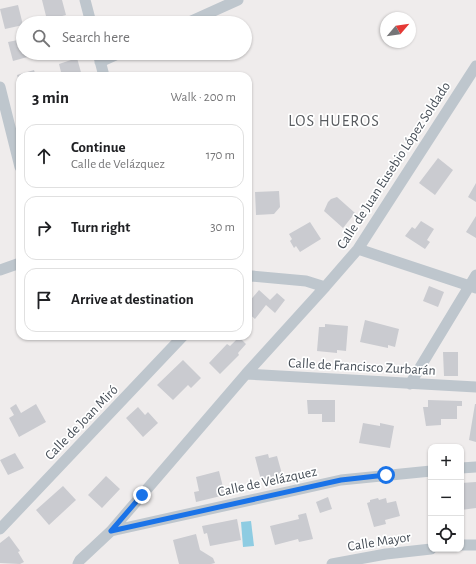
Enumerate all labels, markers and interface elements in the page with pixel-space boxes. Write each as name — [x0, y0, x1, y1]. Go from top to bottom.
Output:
north arrow — [380, 12, 416, 48]
search box — [16, 16, 252, 60]
icon: search — [30, 27, 52, 49]
text: Search here — [62, 30, 130, 45]
street label: Calle de Juan Eusebio López Soldado — [335, 79, 453, 252]
text: 3 min — [32, 89, 69, 106]
text: Walk · 200 m — [170, 91, 236, 104]
district label: LOS HUEROS — [288, 113, 380, 129]
text: Continue — [71, 140, 126, 155]
icon: ahead — [33, 145, 55, 167]
text: 170 m — [206, 149, 235, 162]
text: Calle de Velázquez — [71, 158, 165, 171]
icon: right — [33, 217, 55, 239]
text: Turn right — [71, 220, 130, 235]
text: 30 m — [210, 221, 235, 234]
icon: arrive — [33, 289, 55, 311]
text: Arrive at destination — [71, 292, 194, 307]
street label: Calle de Francisco Zurbarán — [288, 356, 436, 378]
street label: Calle de Joan Miró — [43, 382, 121, 463]
map controls — [428, 444, 464, 552]
button: + — [428, 444, 464, 480]
street label: Calle de Velázquez — [216, 465, 318, 499]
route start — [377, 466, 395, 484]
button: − — [428, 480, 464, 516]
route end — [133, 486, 151, 504]
button: locate — [428, 516, 464, 552]
street label: Calle Mayor — [347, 530, 412, 554]

